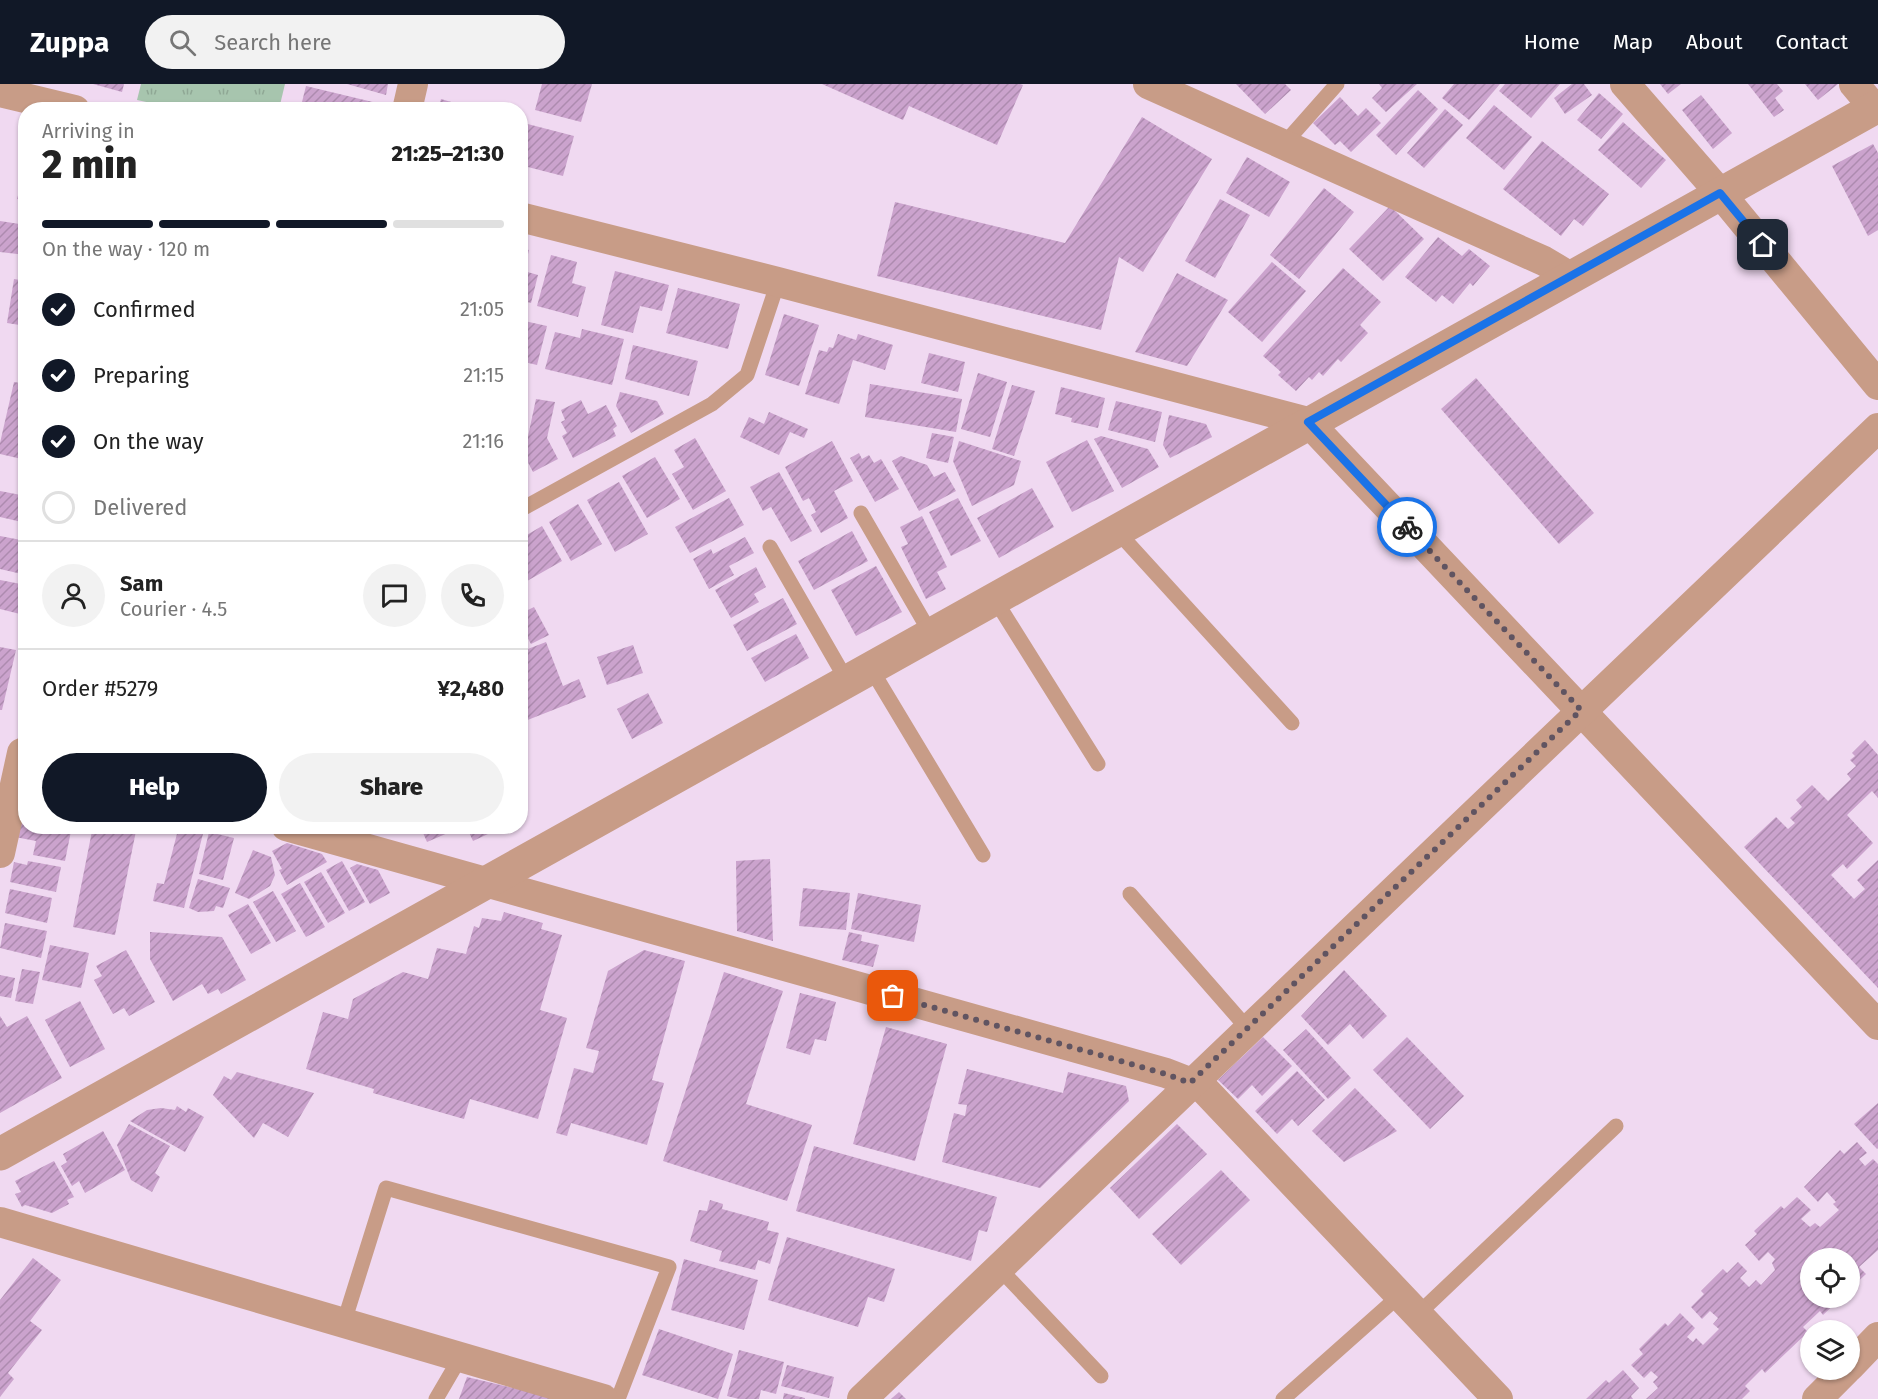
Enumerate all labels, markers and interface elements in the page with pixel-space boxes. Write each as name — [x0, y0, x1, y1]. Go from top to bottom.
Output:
search box — [145, 15, 565, 69]
text: Zuppa — [30, 26, 109, 59]
icon: search — [166, 26, 199, 59]
text: Search here — [214, 29, 332, 56]
text: Home — [1524, 29, 1580, 55]
text: Map — [1613, 29, 1653, 55]
text: About — [1686, 29, 1743, 55]
text: Contact — [1776, 29, 1848, 55]
text: Arriving in — [42, 119, 135, 143]
text: 21:25–21:30 — [392, 140, 504, 167]
text: 2 min — [42, 142, 138, 188]
pin — [1737, 219, 1788, 270]
icon: home — [1746, 228, 1779, 261]
text: On the way · 120 m — [42, 237, 210, 261]
icon: check — [42, 293, 75, 326]
text: Confirmed — [93, 296, 196, 323]
text: 21:05 — [460, 297, 504, 321]
icon: check — [42, 359, 75, 392]
text: Preparing — [93, 362, 189, 389]
text: 21:15 — [463, 363, 504, 387]
icon: check — [42, 425, 75, 458]
text: On the way — [93, 428, 204, 455]
text: 21:16 — [463, 429, 504, 453]
text: Delivered — [93, 494, 188, 521]
courier — [1377, 497, 1437, 557]
icon: bike — [1391, 511, 1424, 544]
button: person — [42, 564, 105, 627]
button: chat — [363, 564, 426, 627]
button: phone — [441, 564, 504, 627]
text: Sam — [120, 570, 163, 597]
text: Courier · 4.5 — [120, 597, 227, 621]
text: Order #5279 — [42, 675, 158, 702]
text: ¥2,480 — [438, 675, 504, 702]
button: Help — [42, 753, 267, 822]
button: Share — [279, 753, 504, 822]
pin — [867, 970, 918, 1021]
icon: bag — [876, 979, 909, 1012]
map controls — [1800, 1248, 1860, 1380]
button: locate — [1800, 1248, 1860, 1308]
button: layers — [1800, 1320, 1860, 1380]

